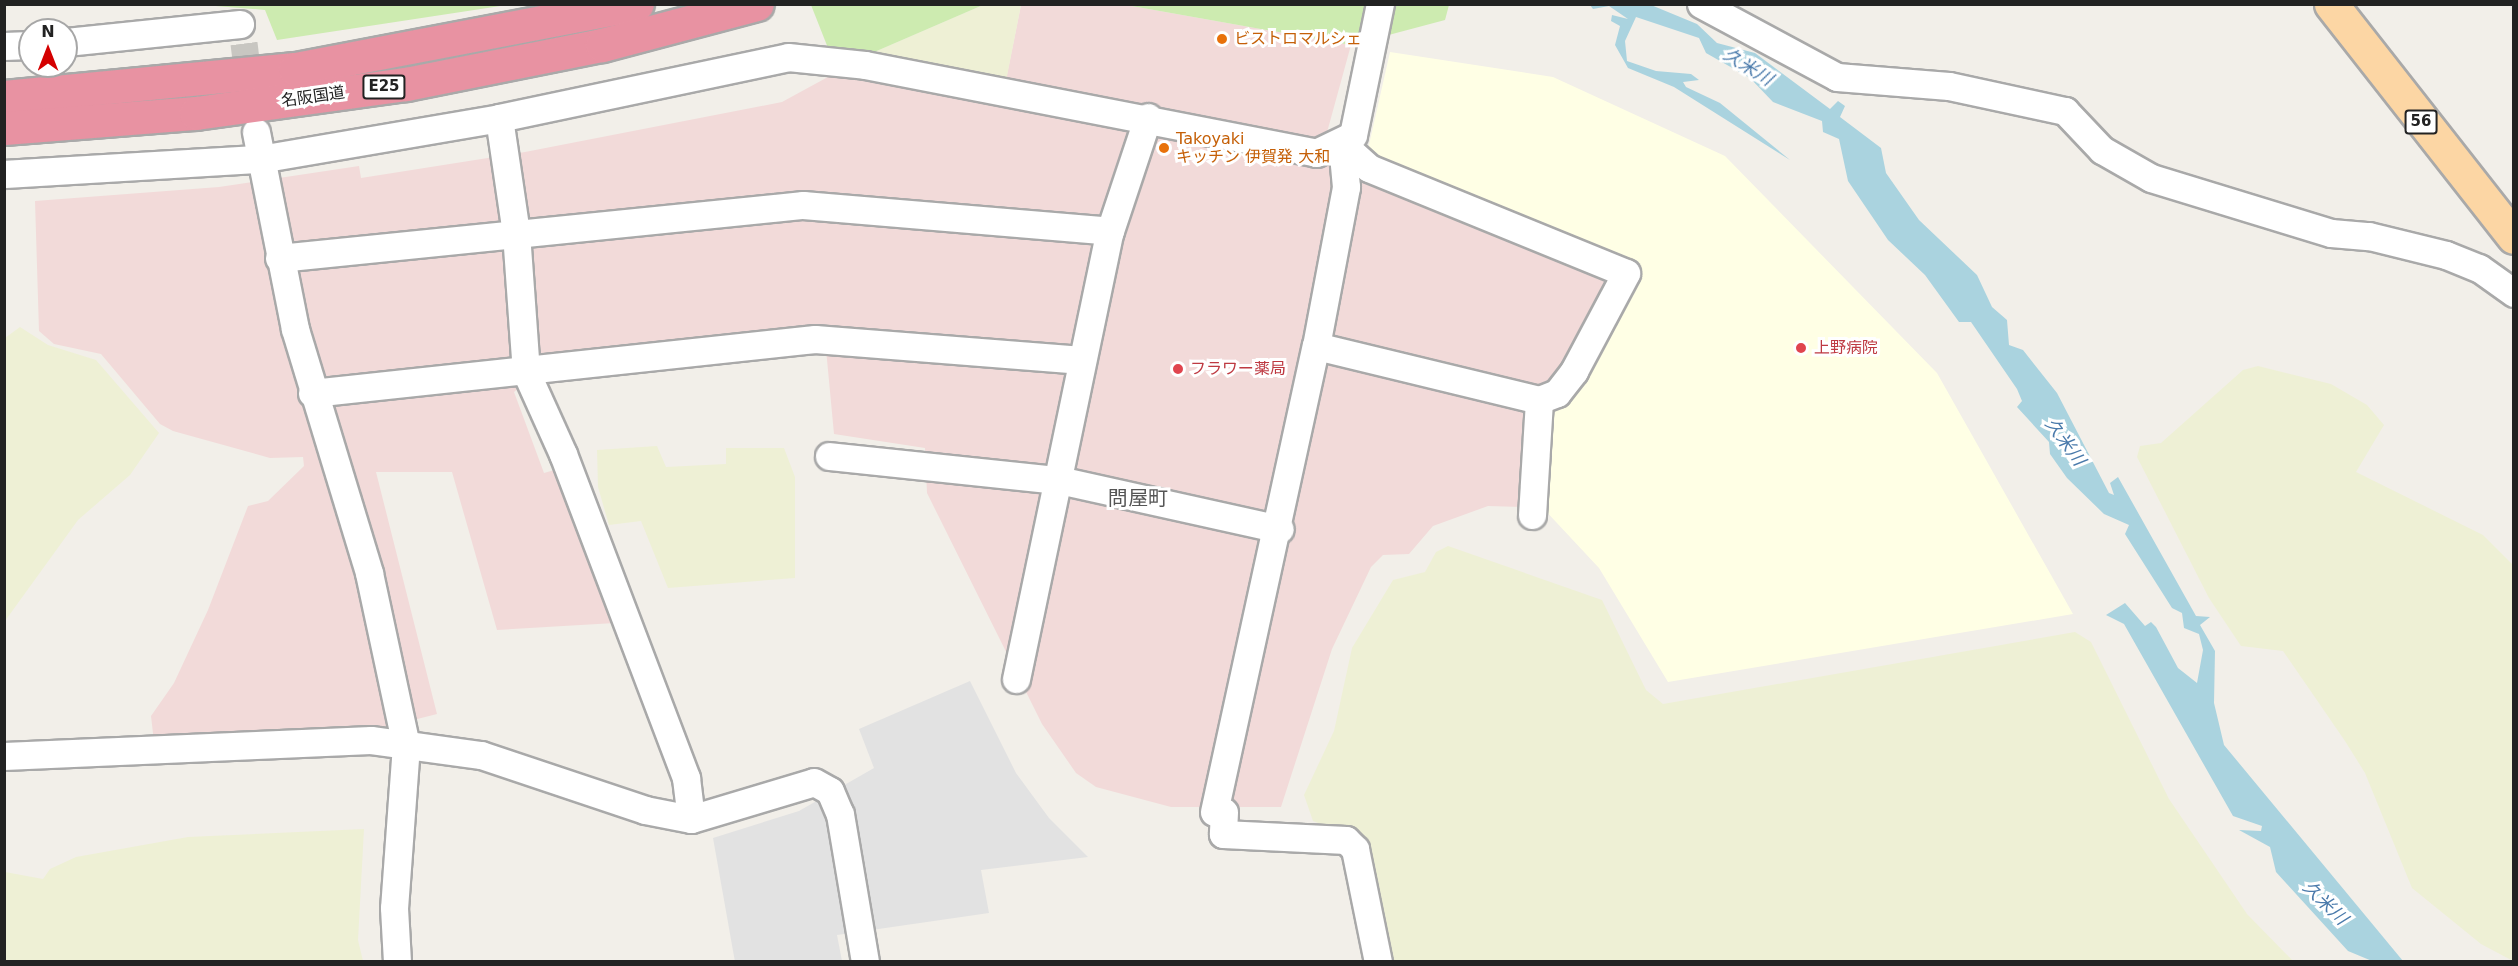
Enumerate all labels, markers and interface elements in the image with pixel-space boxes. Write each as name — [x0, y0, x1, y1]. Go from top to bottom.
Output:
north arrow — [18, 18, 78, 78]
text: N — [41, 22, 55, 41]
place label: ビストロマルシェ — [1234, 29, 1362, 49]
marker: ビストロマルシェ — [1215, 32, 1229, 46]
water label: 久米川 — [1719, 44, 1777, 90]
road number: E25 — [362, 75, 406, 99]
street label: 名阪国道 — [280, 83, 346, 111]
road number: 56 — [2404, 110, 2438, 134]
place label: Takoyaki キッチン 伊賀発 大和 — [1176, 129, 1330, 167]
marker: Takoyaki キッチン 伊賀発 大和 — [1157, 141, 1171, 155]
place label: 上野病院 — [1814, 338, 1878, 358]
marker: 上野病院 — [1792, 339, 1810, 357]
place label: フラワー薬局 — [1190, 359, 1286, 379]
marker: フラワー薬局 — [1171, 362, 1185, 376]
water label: 久米川 — [2040, 414, 2090, 470]
district label: 問屋町 — [1108, 486, 1168, 510]
water label: 久米川 — [2298, 876, 2352, 930]

